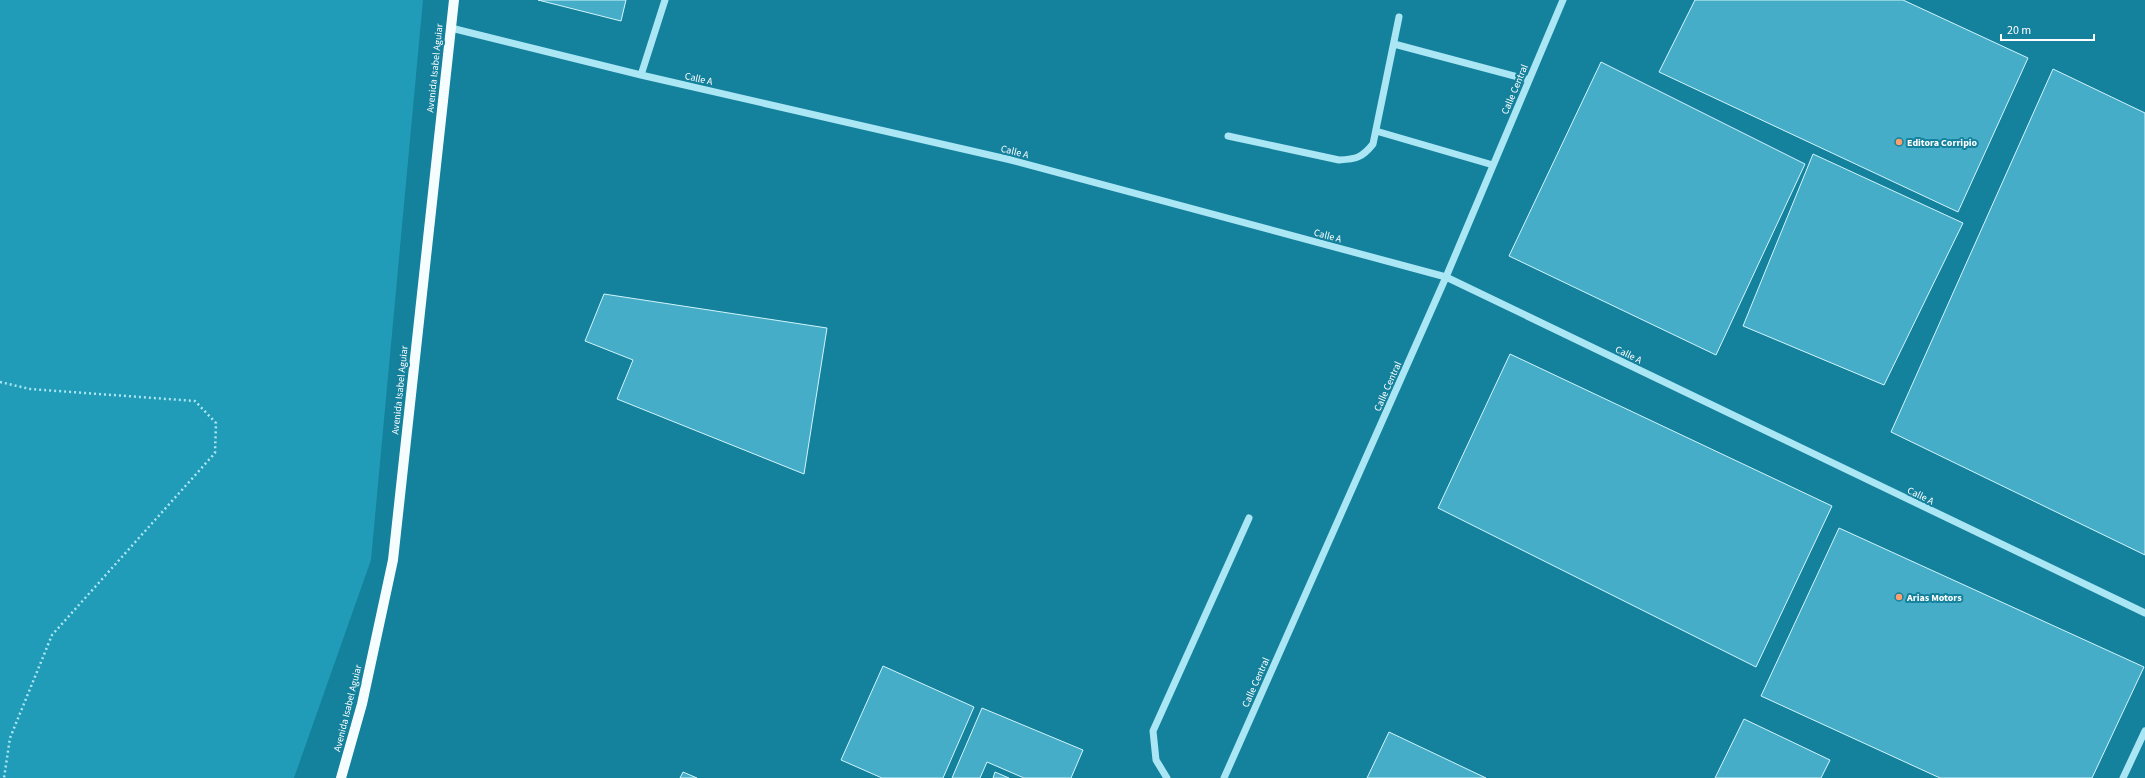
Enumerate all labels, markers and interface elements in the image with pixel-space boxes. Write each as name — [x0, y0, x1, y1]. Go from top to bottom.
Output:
scale bar — [2001, 16, 2094, 42]
street label: Avenida Isabel Aguiar — [423, 22, 447, 113]
text: 20 m — [2007, 22, 2031, 39]
street label: Calle Central — [1498, 62, 1532, 117]
street label: Calle A — [683, 69, 715, 89]
place label: Editora Corripio — [1907, 136, 1978, 150]
marker: Editora Corripio — [1894, 137, 1904, 147]
street label: Calle A — [999, 142, 1031, 162]
street label: Calle A — [1312, 226, 1344, 247]
street label: Calle A — [1613, 342, 1645, 368]
street label: Avenida Isabel Aguiar — [388, 344, 412, 435]
street label: Calle Central — [1371, 359, 1405, 414]
street label: Calle A — [1905, 483, 1937, 509]
place label: Arias Motors — [1906, 591, 1962, 605]
marker: Arias Motors — [1894, 592, 1904, 602]
street label: Calle Central — [1239, 655, 1273, 710]
street label: Avenida Isabel Aguiar — [330, 663, 366, 753]

